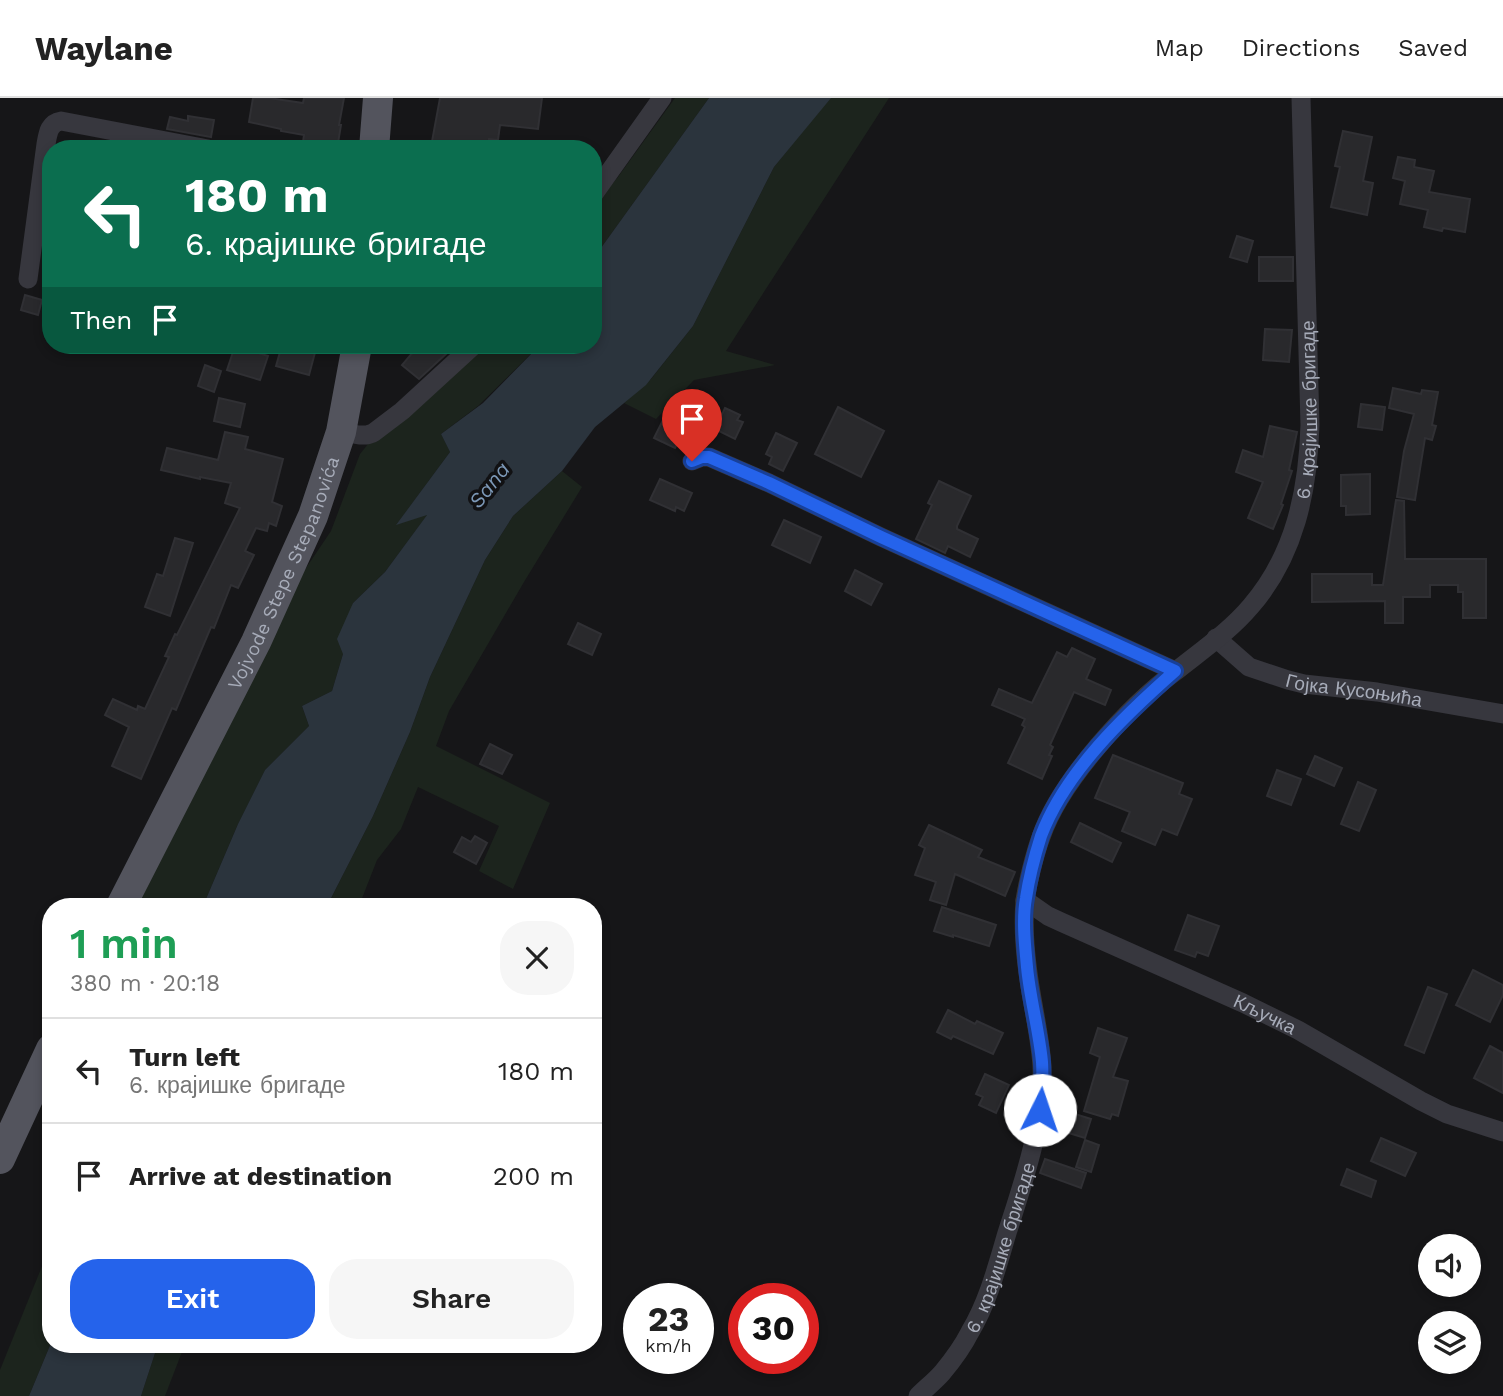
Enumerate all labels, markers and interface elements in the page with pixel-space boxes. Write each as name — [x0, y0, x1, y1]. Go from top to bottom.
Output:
text: Waylane — [35, 29, 173, 68]
text: Map — [1155, 34, 1204, 62]
text: Directions — [1242, 34, 1360, 62]
text: Saved — [1398, 34, 1468, 62]
text: 180 m — [185, 166, 329, 224]
icon: left — [70, 168, 161, 259]
text: 6. крајишке бригаде — [185, 225, 486, 263]
icon: arrive — [146, 301, 184, 339]
text: Then — [70, 305, 132, 335]
street label: 6. крајишке бригаде — [1291, 320, 1322, 501]
pin — [662, 389, 722, 461]
icon: arrive — [673, 400, 711, 438]
street label: Vojvode Stepe Stepanovića — [222, 453, 344, 693]
water label: Sana — [463, 457, 515, 513]
street label: Гојка Кусоњића — [1283, 668, 1425, 711]
text: 1 min — [70, 919, 178, 968]
button: close — [500, 921, 574, 995]
text: 380 m · 20:18 — [70, 970, 220, 997]
street label: Кључка — [1230, 989, 1300, 1039]
text: Turn left — [129, 1042, 240, 1072]
icon: left — [70, 1052, 108, 1090]
text: 180 m — [498, 1056, 574, 1086]
text: 6. крајишке бригаде — [129, 1072, 346, 1099]
position arrow — [1003, 1073, 1077, 1147]
icon: arrive — [70, 1157, 108, 1195]
street label: 6. крајишке бригаде — [960, 1160, 1040, 1337]
text: Arrive at destination — [129, 1161, 392, 1191]
text: 200 m — [493, 1161, 574, 1191]
map controls — [1418, 1234, 1481, 1374]
button: sound — [1418, 1234, 1481, 1297]
button: Exit — [70, 1259, 315, 1339]
button: Share — [329, 1259, 574, 1339]
speed limit sign: 30 — [728, 1283, 819, 1374]
text: 23 — [648, 1298, 689, 1340]
button: layers — [1418, 1311, 1481, 1374]
text: km/h — [645, 1335, 692, 1356]

